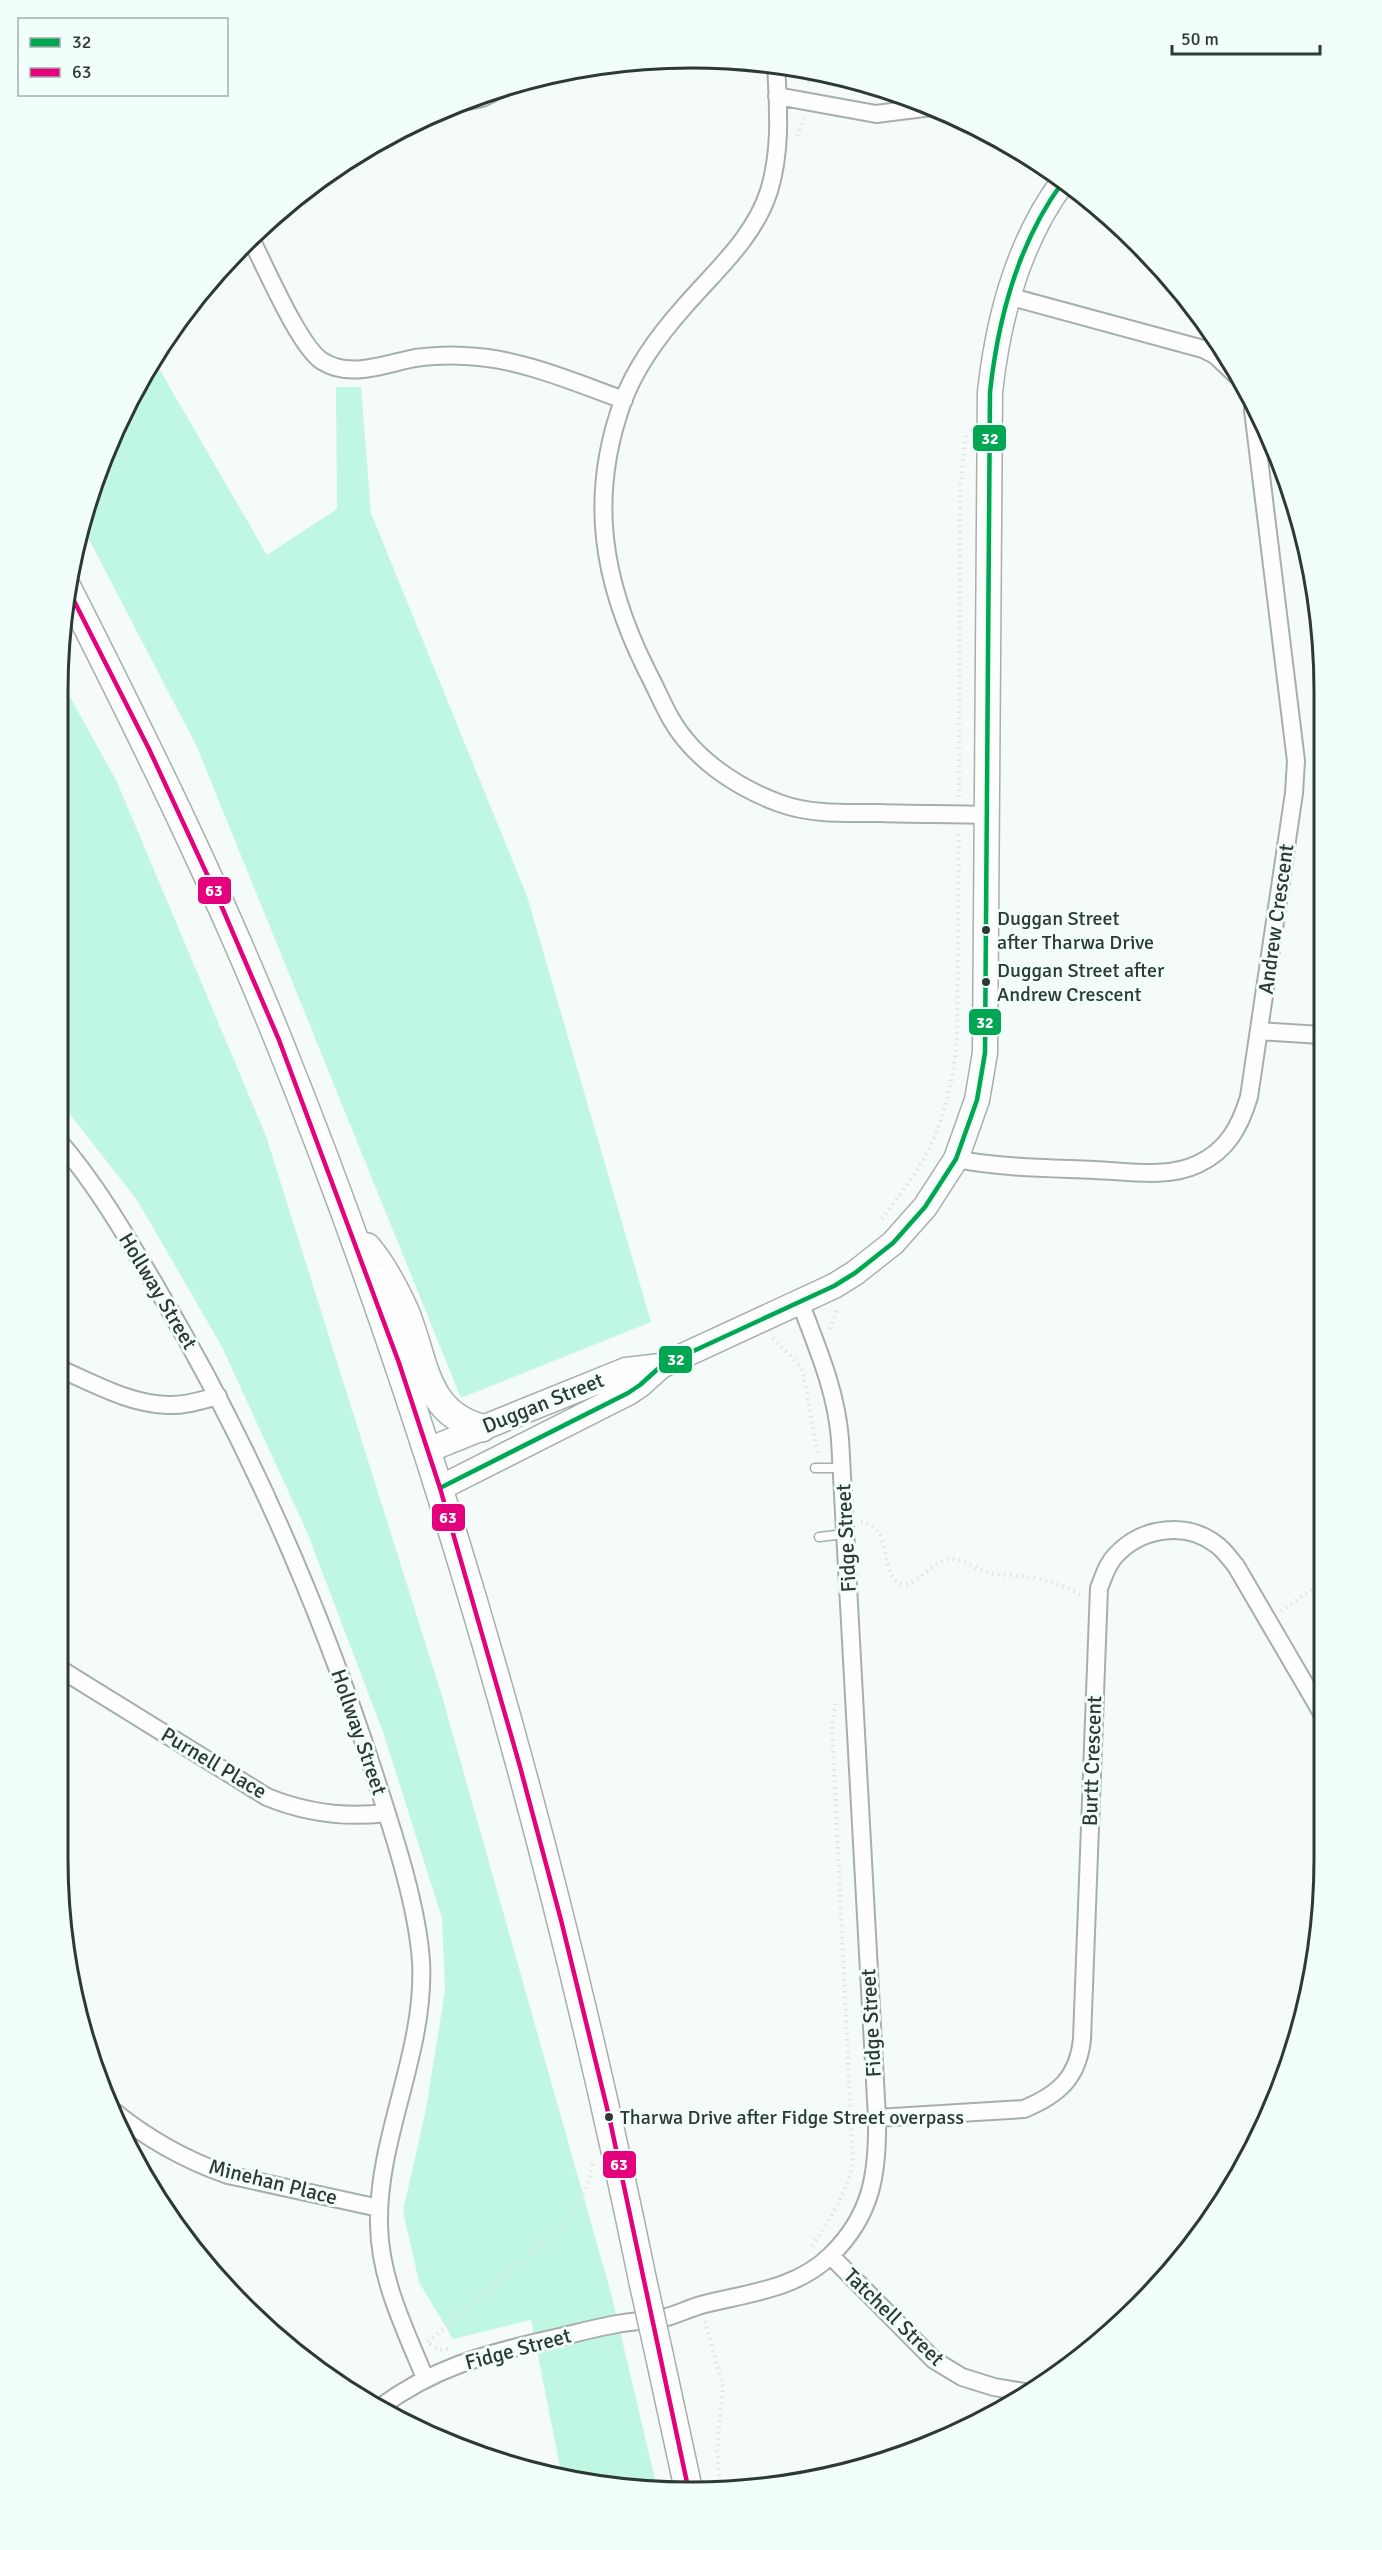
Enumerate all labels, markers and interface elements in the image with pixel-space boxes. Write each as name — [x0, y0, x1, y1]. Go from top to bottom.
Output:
legend — [18, 18, 228, 96]
scale bar — [1172, 18, 1320, 56]
text: 50 m — [1181, 28, 1219, 50]
text: 32 — [72, 31, 91, 53]
text: 63 — [72, 61, 91, 83]
line badge: 32 — [972, 424, 1007, 452]
text: 32 — [981, 429, 999, 449]
street label: Andrew Crescent — [1253, 842, 1299, 996]
line badge: 63 — [197, 876, 232, 905]
text: 63 — [205, 881, 223, 901]
place label: Duggan Street after Tharwa Drive — [997, 906, 1154, 955]
marker: Duggan Street after Tharwa Drive — [980, 924, 992, 936]
place label: Duggan Street after Andrew Crescent — [997, 958, 1165, 1007]
marker: Duggan Street after Andrew Crescent — [980, 976, 992, 988]
line badge: 32 — [968, 1008, 1002, 1036]
text: 32 — [976, 1013, 994, 1033]
street label: Hollway Street — [113, 1228, 203, 1354]
line badge: 32 — [658, 1345, 693, 1374]
text: 32 — [667, 1350, 685, 1370]
street label: Duggan Street — [478, 1367, 608, 1439]
street label: Fidge Street — [830, 1483, 862, 1593]
line badge: 63 — [431, 1503, 466, 1532]
text: 63 — [439, 1508, 457, 1528]
street label: Hollway Street — [325, 1666, 393, 1798]
street label: Burtt Crescent — [1077, 1695, 1107, 1827]
street label: Purnell Place — [157, 1721, 271, 1805]
street label: Fidge Street — [855, 1968, 887, 2078]
place label: Tharwa Drive after Fidge Street overpass — [620, 2105, 964, 2130]
marker: Tharwa Drive after Fidge Street overpass — [603, 2111, 615, 2123]
line badge: 63 — [602, 2150, 637, 2179]
street label: Minehan Place — [206, 2153, 340, 2211]
text: 63 — [610, 2155, 628, 2175]
street label: Tatchell Street — [838, 2263, 950, 2371]
street label: Fidge Street — [462, 2322, 574, 2376]

